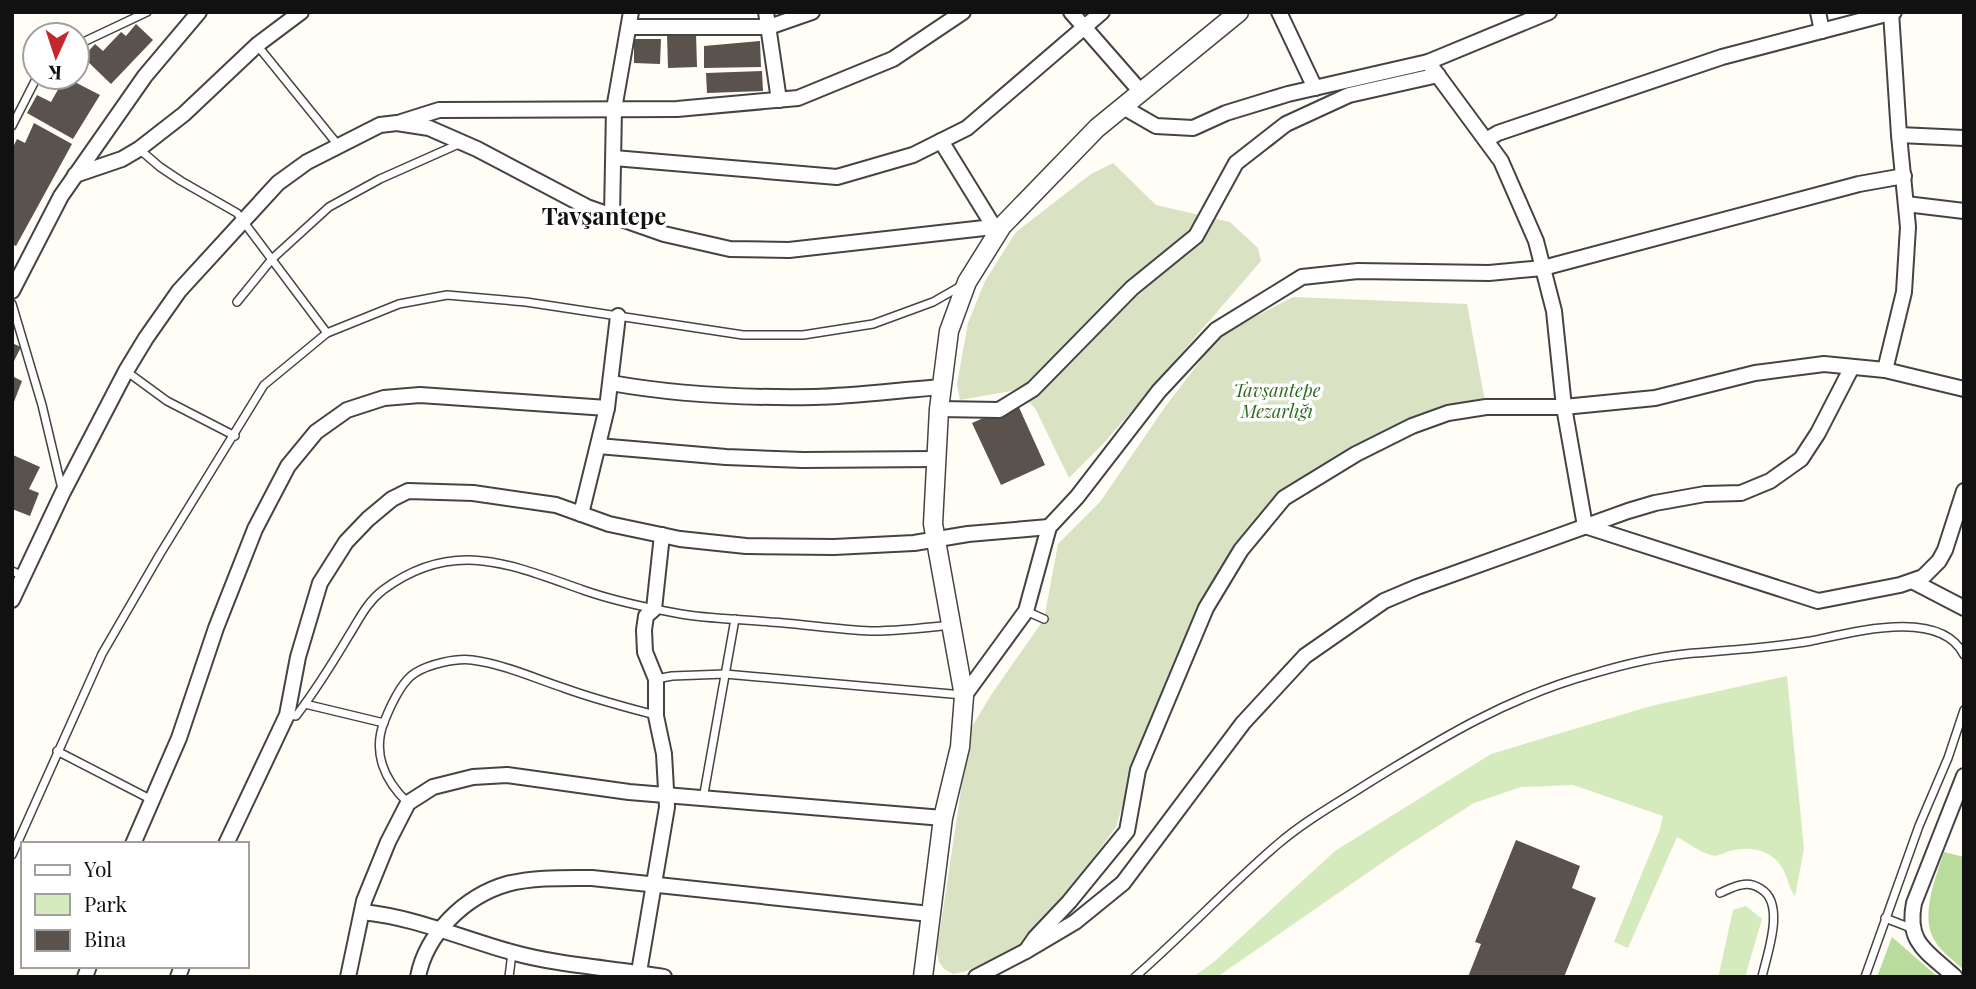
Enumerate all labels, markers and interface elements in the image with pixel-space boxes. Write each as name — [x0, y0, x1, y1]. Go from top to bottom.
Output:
north arrow — [21, 21, 91, 91]
text: K — [47, 61, 63, 87]
district label: Tavşantepe — [542, 199, 666, 231]
park label: Tavşantepe Mezarlığı — [1234, 378, 1321, 423]
legend — [21, 842, 248, 968]
text: Yol — [83, 854, 112, 882]
text: Park — [84, 889, 128, 917]
text: Bina — [84, 924, 127, 952]

